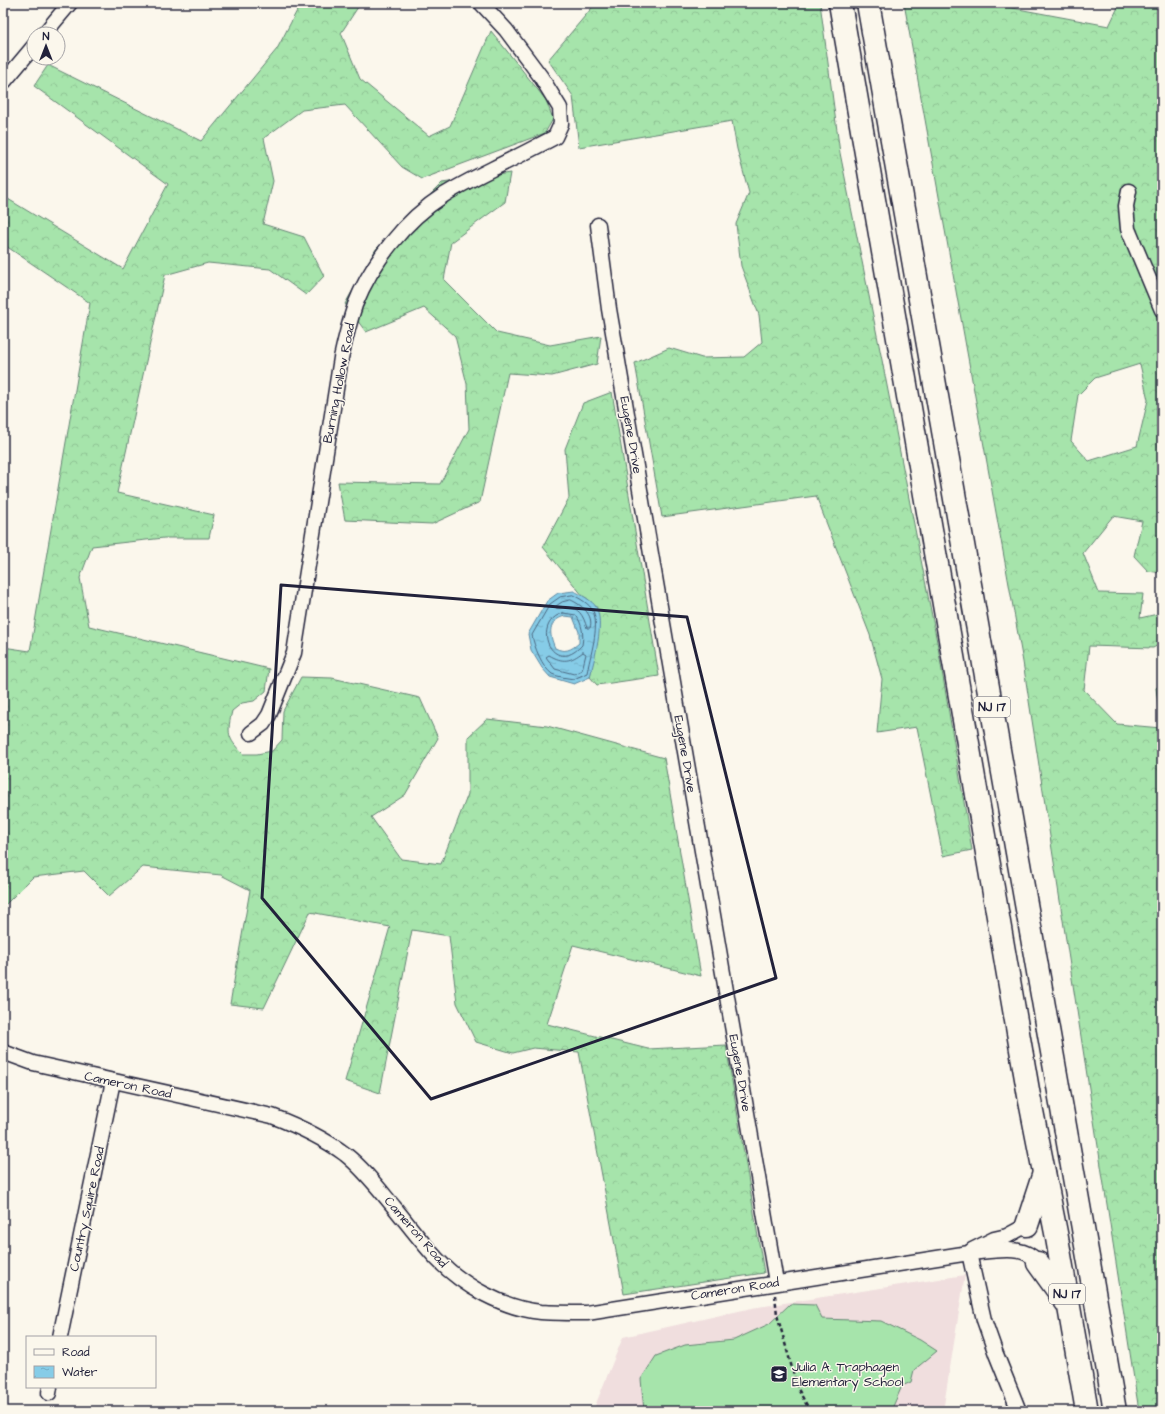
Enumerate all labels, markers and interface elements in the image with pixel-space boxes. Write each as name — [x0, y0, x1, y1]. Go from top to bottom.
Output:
north arrow — [26, 26, 66, 66]
text: N — [43, 29, 50, 44]
street label: Burning Hollow Road — [319, 321, 361, 445]
street label: Eugene Drive — [614, 395, 647, 475]
road number: NJ 17 — [974, 697, 1010, 717]
street label: Eugene Drive — [668, 714, 701, 794]
street label: Eugene Drive — [723, 1033, 756, 1113]
street label: Cameron Road — [83, 1067, 174, 1103]
street label: Country Squire Road — [65, 1145, 110, 1273]
street label: Cameron Road — [380, 1192, 452, 1272]
street label: Cameron Road — [690, 1273, 781, 1305]
road number: NJ 17 — [1049, 1284, 1085, 1304]
legend — [26, 1336, 156, 1388]
text: Road — [62, 1344, 90, 1361]
place label: Julia A. Traphagen Elementary School — [792, 1358, 904, 1392]
text: Water — [62, 1364, 98, 1381]
school or university icon: Julia A. Traphagen Elementary School — [769, 1364, 789, 1384]

